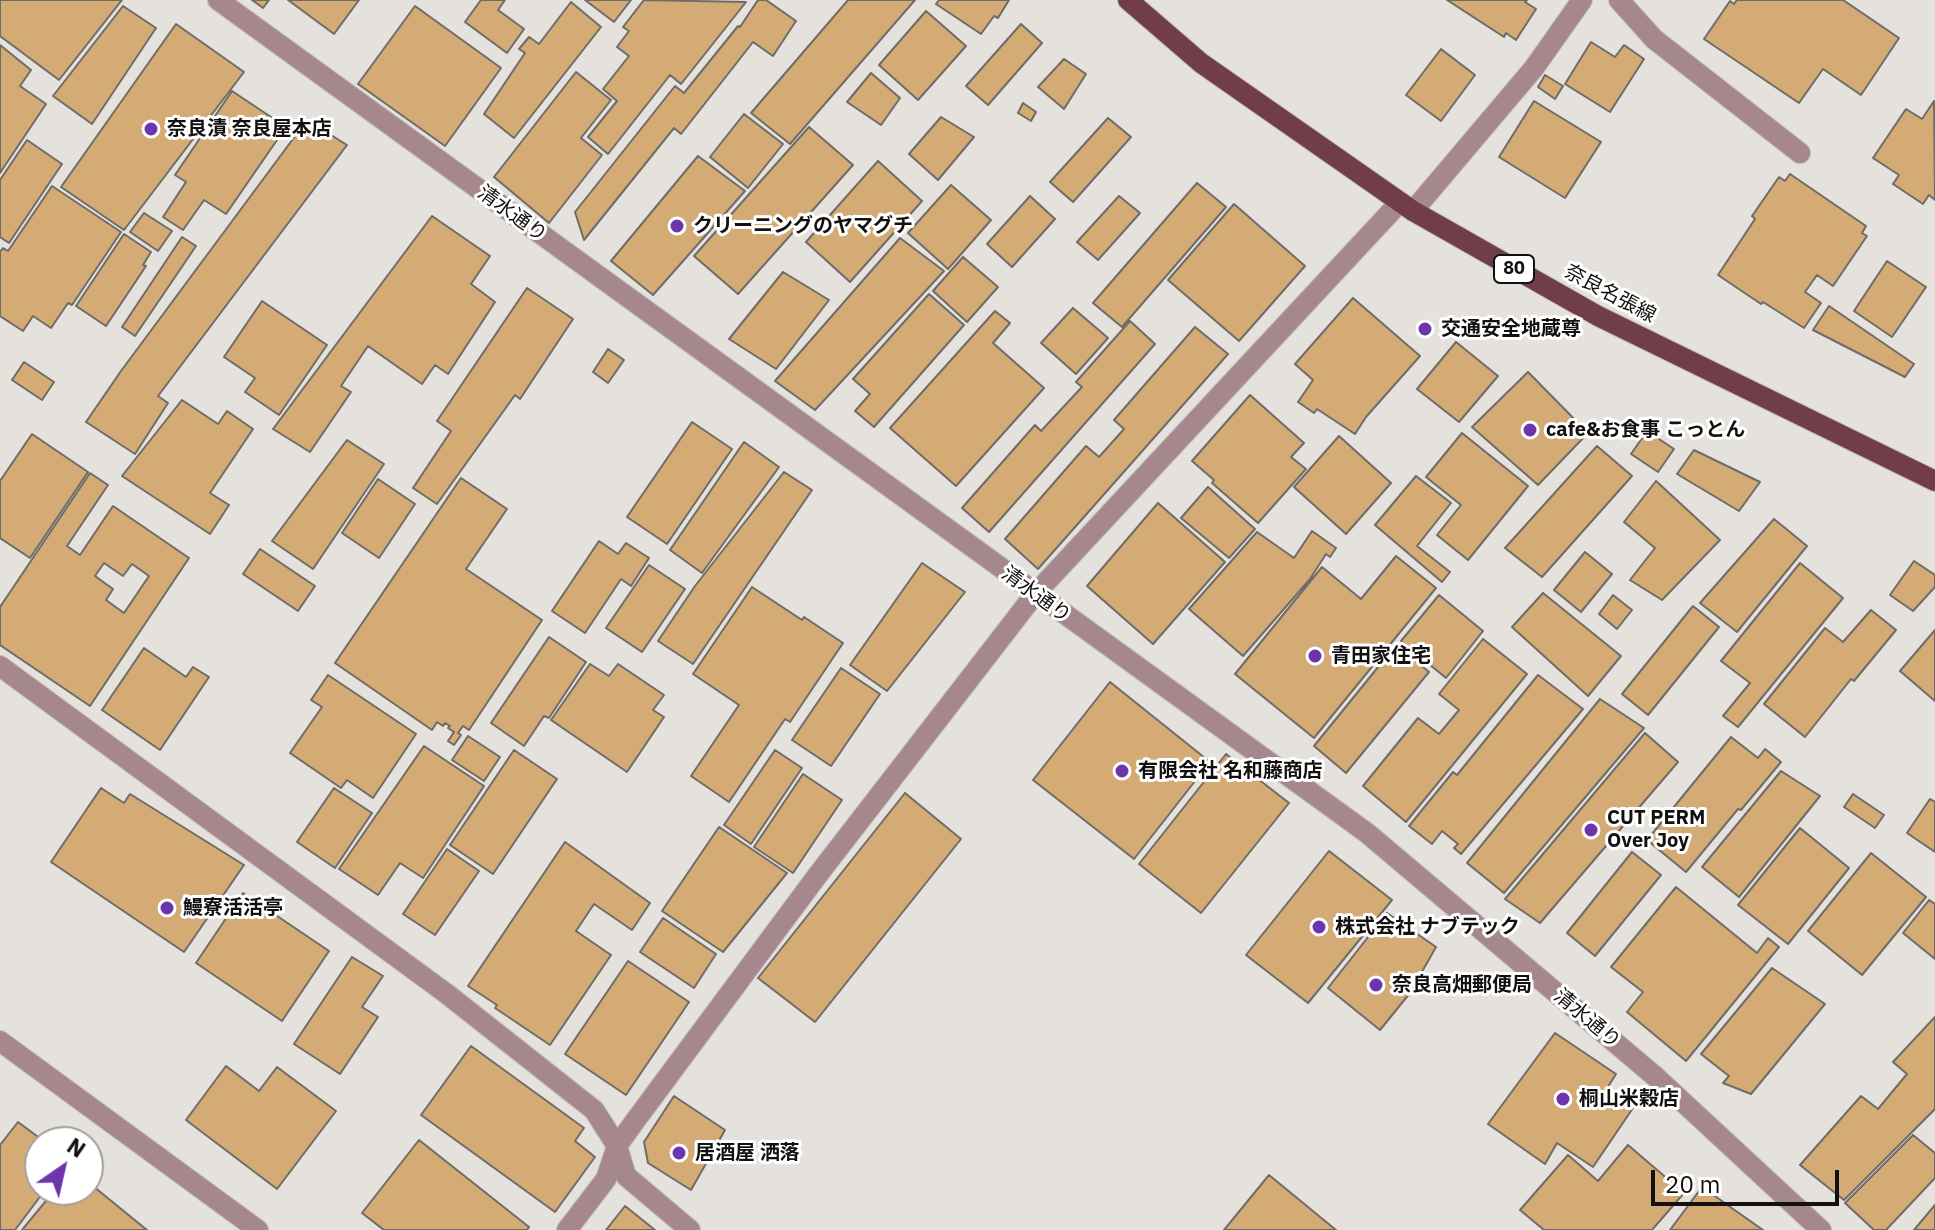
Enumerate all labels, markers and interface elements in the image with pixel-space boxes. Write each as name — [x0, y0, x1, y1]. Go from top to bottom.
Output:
place label: 奈良漬 奈良屋本店 — [167, 117, 332, 141]
marker: 奈良漬 奈良屋本店 — [142, 120, 160, 138]
street label: 清水通り — [473, 181, 551, 247]
place label: クリーニングのヤマグチ — [693, 214, 913, 238]
marker: クリーニングのヤマグチ — [668, 217, 686, 235]
road number: 80 — [1494, 255, 1534, 283]
street label: 奈良名張線 — [1560, 260, 1660, 328]
place label: 交通安全地蔵尊 — [1441, 317, 1581, 341]
marker: 交通安全地蔵尊 — [1416, 320, 1434, 338]
place label: cafe&お食事 こっとん — [1546, 418, 1745, 442]
marker: cafe&お食事 こっとん — [1521, 421, 1539, 439]
street label: 清水通り — [997, 562, 1075, 628]
place label: 青田家住宅 — [1331, 644, 1431, 668]
marker: 青田家住宅 — [1306, 647, 1324, 665]
place label: 有限会社 名和藤商店 — [1138, 759, 1323, 783]
marker: 有限会社 名和藤商店 — [1113, 762, 1131, 780]
place label: CUT PERM Over Joy — [1607, 806, 1705, 853]
marker: CUT PERM Over Joy — [1582, 821, 1600, 839]
place label: 鰻寮活活亭 — [183, 896, 283, 920]
marker: 鰻寮活活亭 — [158, 899, 176, 917]
place label: 株式会社 ナブテック — [1335, 915, 1520, 939]
marker: 株式会社 ナブテック — [1310, 918, 1328, 936]
place label: 奈良高畑郵便局 — [1392, 973, 1532, 997]
marker: 奈良高畑郵便局 — [1367, 976, 1385, 994]
street label: 清水通り — [1549, 984, 1625, 1054]
place label: 桐山米穀店 — [1579, 1087, 1679, 1111]
marker: 桐山米穀店 — [1554, 1090, 1572, 1108]
north arrow — [24, 1126, 104, 1206]
text: N — [62, 1131, 91, 1164]
place label: 居酒屋 洒落 — [695, 1141, 800, 1165]
marker: 居酒屋 洒落 — [670, 1144, 688, 1162]
scale bar — [1655, 1154, 1843, 1204]
text: 20 m — [1665, 1168, 1720, 1200]

